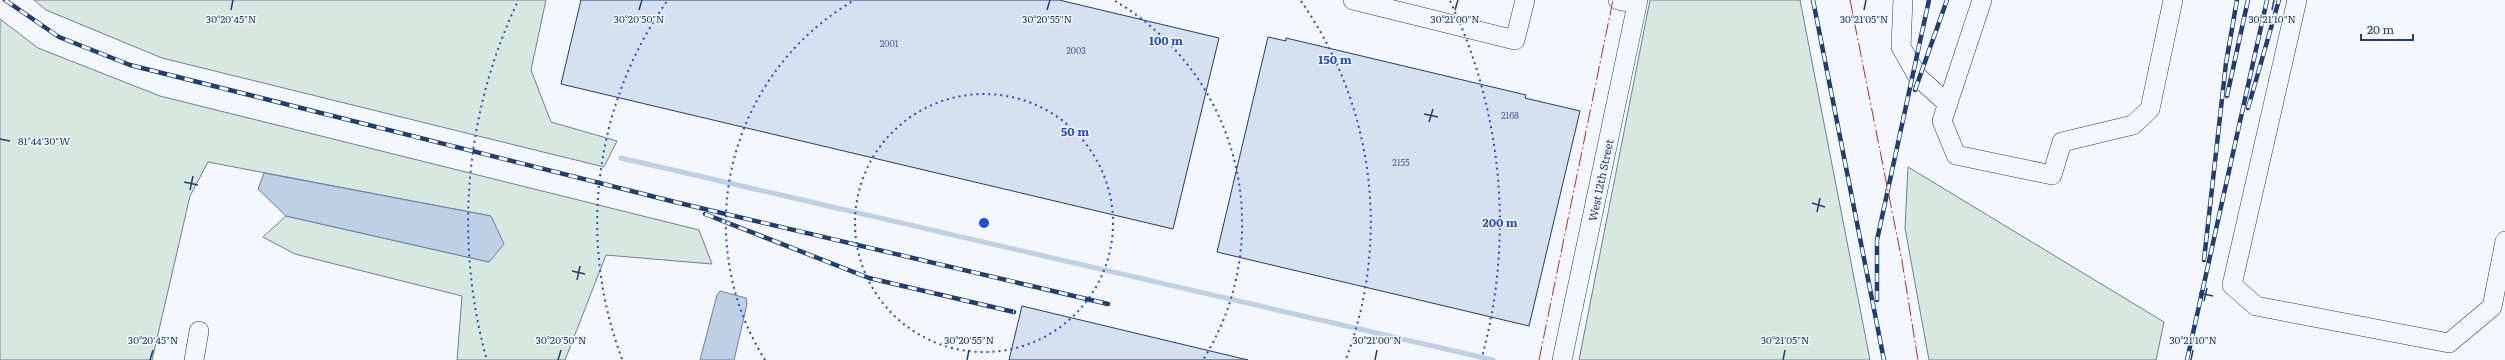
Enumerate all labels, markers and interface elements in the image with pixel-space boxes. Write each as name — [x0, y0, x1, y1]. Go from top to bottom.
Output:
text: 30°20'45"N — [206, 11, 256, 26]
text: 30°20'50"N — [614, 11, 664, 26]
text: 30°20'55"N — [1022, 11, 1072, 26]
text: 30°21'00"N — [1430, 11, 1480, 26]
text: 30°21'05"N — [1840, 11, 1888, 26]
text: 30°21'10"N — [2248, 11, 2296, 26]
scale bar — [2361, 16, 2413, 42]
text: 20 m — [2367, 20, 2394, 38]
text: 100 m — [1149, 31, 1183, 49]
house number: 2001 — [880, 36, 899, 50]
house number: 2003 — [1066, 43, 1086, 57]
text: 150 m — [1318, 50, 1352, 68]
house number: 2168 — [1501, 108, 1519, 122]
text: 50 m — [1061, 122, 1089, 140]
text: 81°44'30"W — [18, 133, 70, 148]
street label: West 12th Street — [1583, 137, 1617, 223]
house number: 2155 — [1392, 155, 1410, 169]
text: 200 m — [1482, 213, 1518, 231]
centre of rings — [977, 216, 991, 230]
text: 30°20'45"N — [128, 332, 178, 347]
text: 30°20'50"N — [536, 332, 586, 347]
text: 30°20'55"N — [944, 332, 994, 347]
text: 30°21'00"N — [1352, 332, 1402, 347]
text: 30°21'05"N — [1761, 332, 1809, 347]
text: 30°21'10"N — [2169, 332, 2217, 347]

